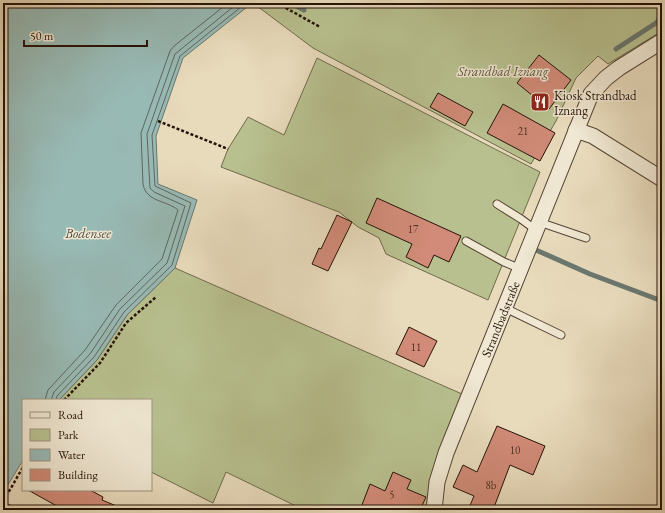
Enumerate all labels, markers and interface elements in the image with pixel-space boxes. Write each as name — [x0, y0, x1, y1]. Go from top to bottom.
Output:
scale bar — [24, 22, 147, 48]
text: 50 m — [30, 28, 54, 44]
park label: Strandbad Iznang — [457, 63, 549, 80]
place label: Kiosk Strandbad Iznang — [554, 87, 637, 119]
restaurant icon: Kiosk Strandbad Iznang — [529, 91, 551, 113]
house number: 21 — [518, 124, 528, 138]
house number: 17 — [408, 222, 419, 236]
water label: Bodensee — [64, 224, 111, 242]
street label: Strandbadstraße — [477, 278, 523, 360]
house number: 11 — [411, 340, 421, 354]
legend — [22, 399, 152, 491]
text: Road — [58, 407, 84, 423]
text: Park — [58, 427, 79, 443]
house number: 10 — [510, 443, 520, 457]
text: Water — [58, 447, 85, 463]
text: Building — [58, 467, 99, 483]
house number: 8b — [486, 478, 497, 492]
house number: 5 — [389, 487, 395, 501]

